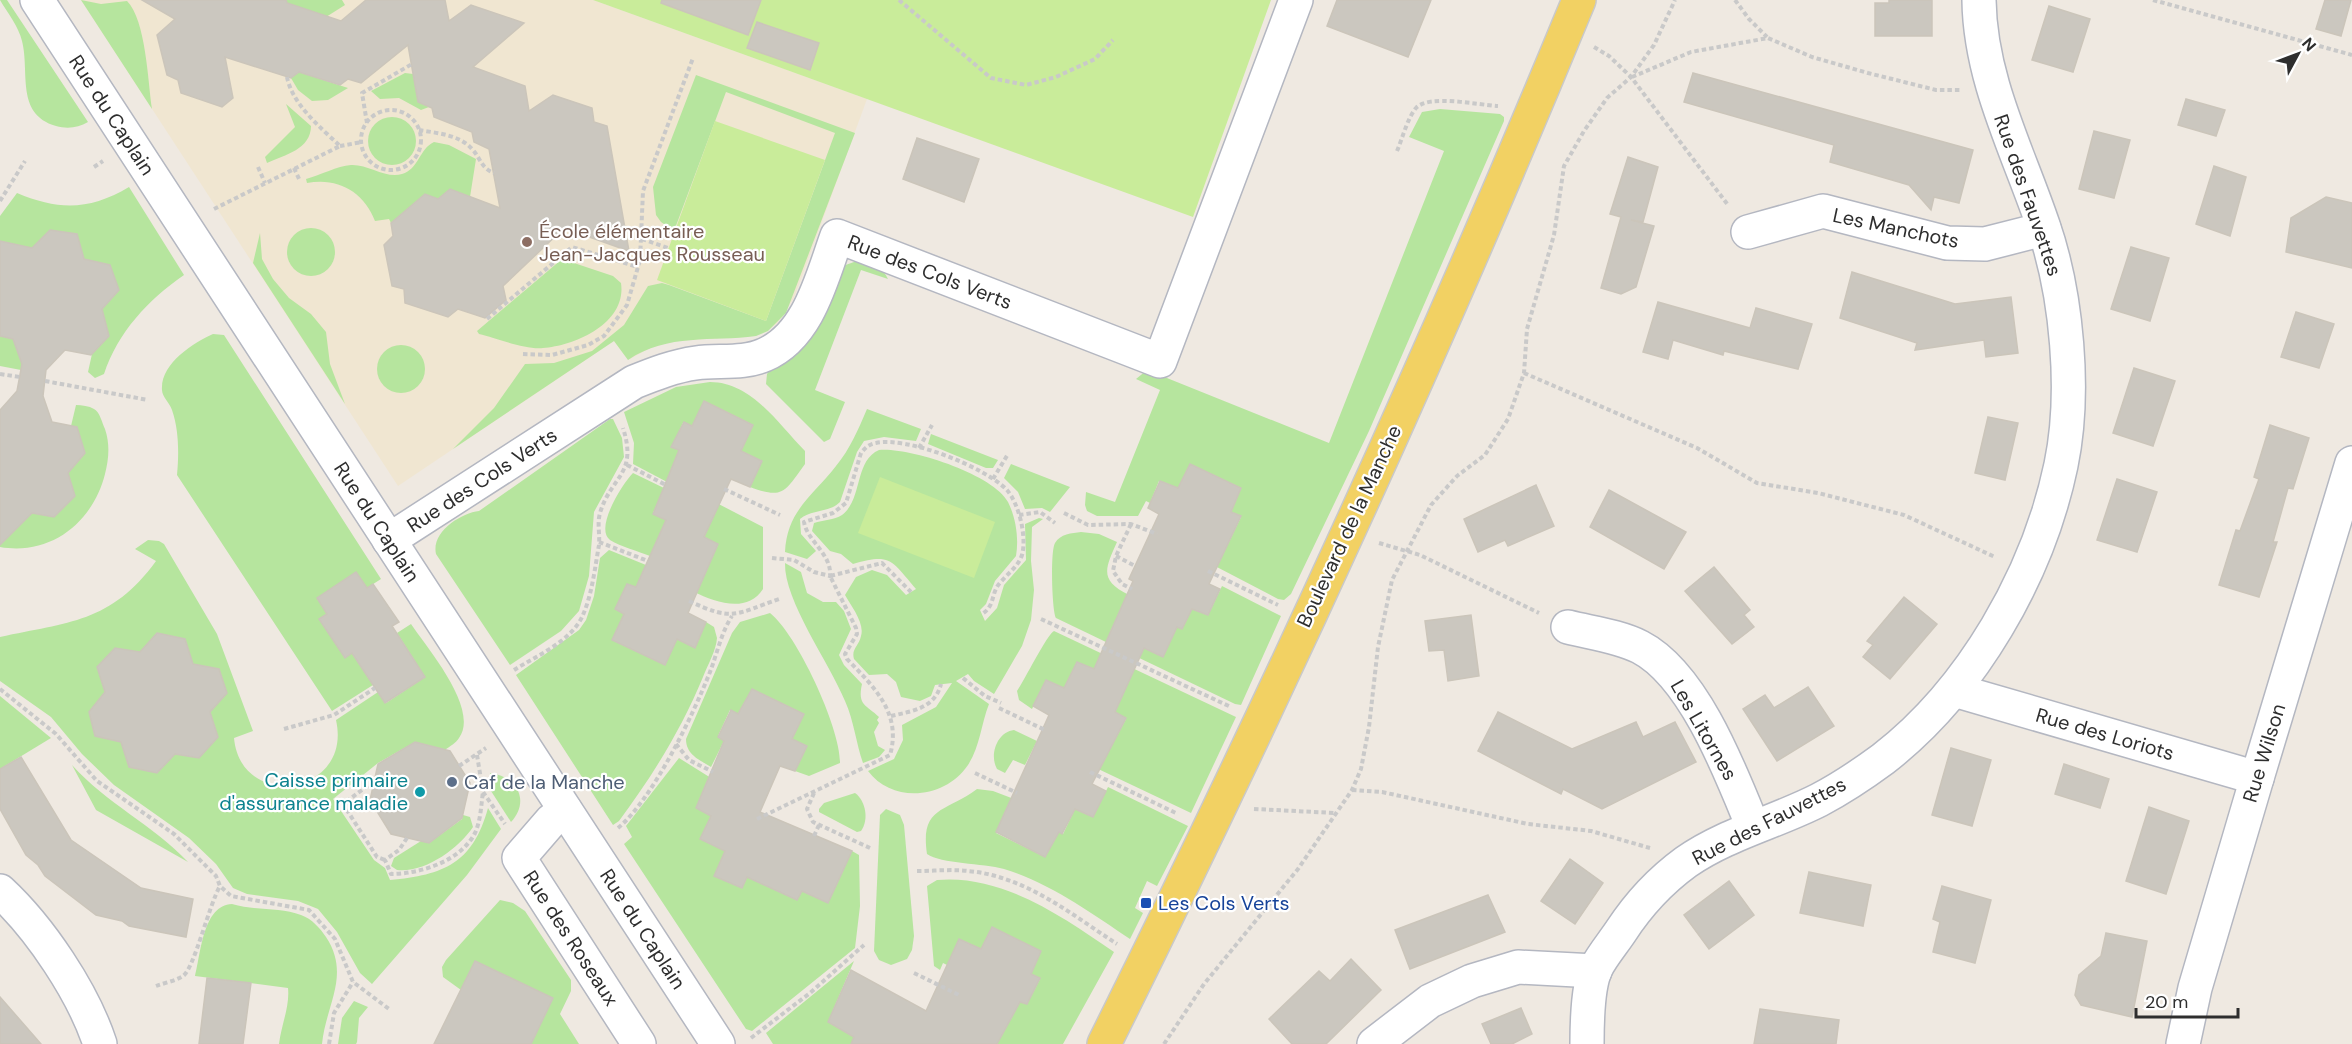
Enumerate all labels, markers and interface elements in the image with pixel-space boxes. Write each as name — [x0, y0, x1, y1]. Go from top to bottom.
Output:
north arrow — [2268, 24, 2328, 84]
text: N — [2297, 33, 2321, 56]
street label: Rue du Caplain — [63, 50, 161, 180]
street label: Rue des Fauvettes — [1988, 111, 2068, 279]
street label: Les Manchots — [1831, 202, 1961, 254]
place label: École élémentaire Jean-Jacques Rousseau — [539, 218, 765, 267]
street label: Rue des Cols Verts — [844, 229, 1016, 315]
marker: École élémentaire Jean-Jacques Rousseau — [520, 235, 534, 249]
street label: Boulevard de la Manche — [1291, 421, 1407, 631]
street label: Rue des Cols Verts — [402, 422, 562, 538]
street label: Rue du Caplain — [328, 457, 426, 587]
street label: Les Litornes — [1665, 675, 1743, 785]
street label: Rue Wilson — [2237, 700, 2291, 806]
street label: Rue des Loriots — [2033, 702, 2177, 766]
place label: Caisse primaire d'assurance maladie — [219, 767, 408, 816]
place label: Caf de la Manche — [464, 769, 625, 795]
street label: Rue des Fauvettes — [1688, 771, 1850, 871]
marker: Caf de la Manche — [445, 775, 459, 789]
marker: Caisse primaire d'assurance maladie — [413, 785, 427, 799]
street label: Rue du Caplain — [594, 864, 692, 994]
street label: Rue des Roseaux — [518, 865, 624, 1011]
place label: Les Cols Verts — [1158, 890, 1290, 916]
marker: Les Cols Verts — [1139, 896, 1153, 910]
scale bar — [2136, 981, 2238, 1019]
text: 20 m — [2145, 990, 2188, 1014]

